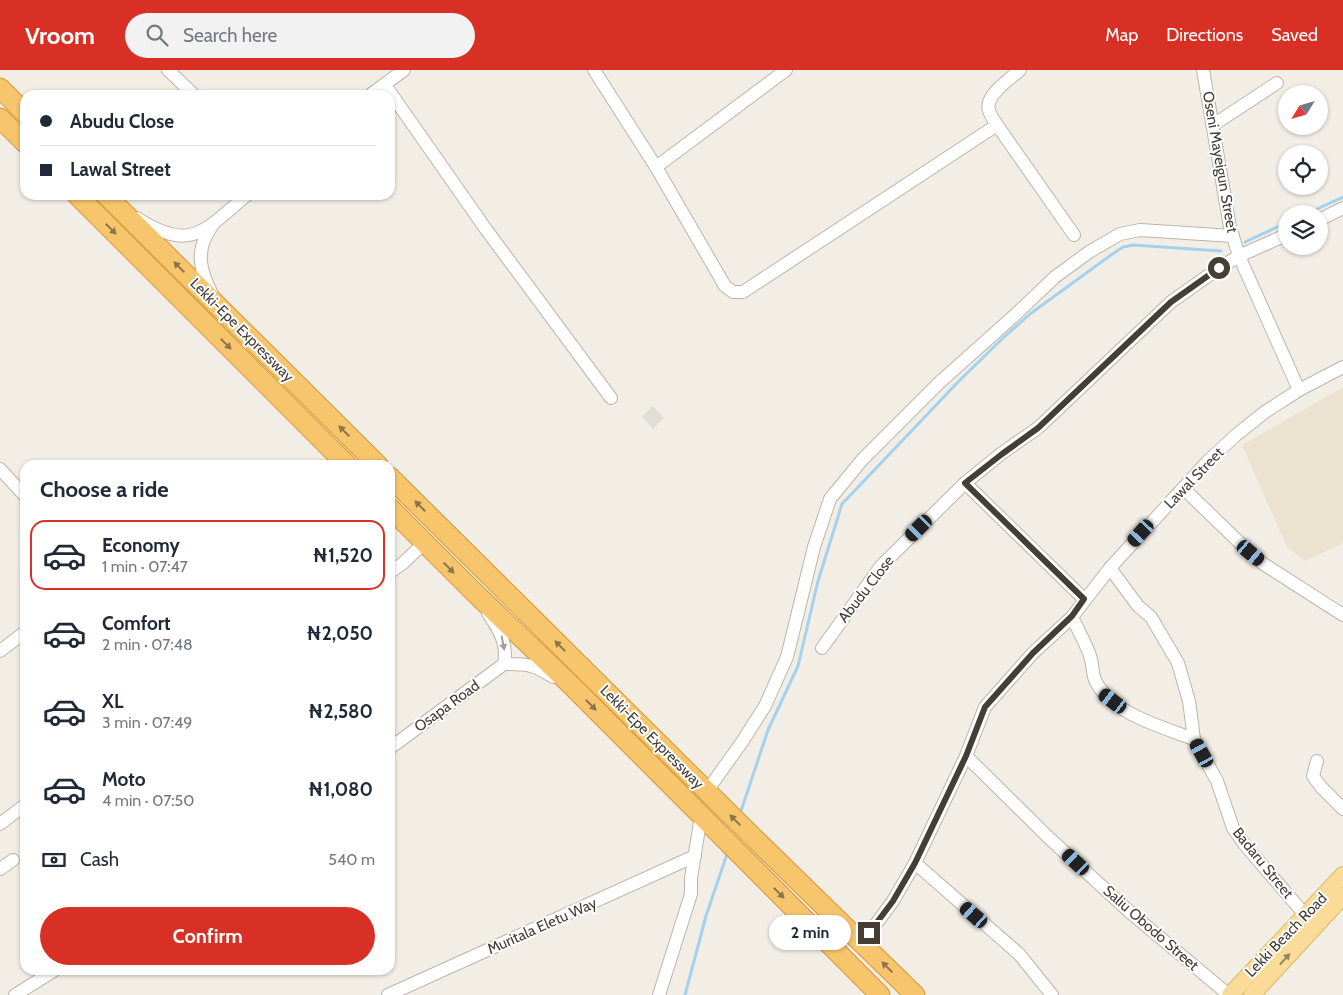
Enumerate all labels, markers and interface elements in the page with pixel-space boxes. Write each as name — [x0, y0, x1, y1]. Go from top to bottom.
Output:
search box — [125, 13, 475, 58]
text: Vroom — [25, 21, 95, 50]
icon: search — [143, 21, 171, 49]
text: Search here — [183, 24, 277, 47]
text: Map — [1105, 24, 1138, 46]
text: Directions — [1166, 24, 1243, 46]
text: Saved — [1271, 24, 1318, 46]
north arrow — [1278, 85, 1328, 135]
map controls — [1278, 85, 1328, 255]
street label: Oseni Mayeigun Street — [1199, 90, 1241, 234]
text: Abudu Close — [70, 110, 174, 133]
button: locate — [1278, 145, 1328, 195]
text: Lawal Street — [70, 158, 171, 181]
button: layers — [1278, 205, 1328, 255]
one-way arrow — [105, 223, 117, 235]
route start — [1208, 257, 1230, 279]
one-way arrow — [173, 261, 185, 273]
street label: Lekki-Epe Expressway — [186, 274, 298, 386]
one-way arrow — [220, 338, 232, 350]
one-way arrow — [338, 425, 350, 437]
street label: Lawal Street — [1160, 444, 1228, 512]
text: Choose a ride — [40, 476, 169, 503]
one-way arrow — [414, 501, 426, 513]
car — [903, 512, 934, 544]
car — [1125, 517, 1156, 549]
icon: car — [42, 533, 87, 578]
text: Economy — [102, 534, 180, 557]
car — [1234, 538, 1267, 568]
text: ₦1,520 — [313, 544, 373, 567]
street label: Abudu Close — [834, 552, 898, 626]
text: 1 min · 07:47 — [102, 557, 188, 576]
one-way arrow — [443, 562, 455, 574]
icon: car — [42, 611, 87, 656]
text: Comfort — [102, 612, 171, 635]
text: ₦2,050 — [306, 622, 373, 645]
text: 2 min · 07:48 — [102, 635, 193, 654]
one-way arrow — [500, 635, 508, 651]
one-way arrow — [554, 640, 566, 652]
street label: Osapa Road — [411, 676, 483, 736]
street label: Lekki-Epe Expressway — [596, 681, 708, 793]
car — [1096, 686, 1129, 716]
icon: car — [42, 689, 87, 734]
text: XL — [102, 690, 123, 713]
one-way arrow — [585, 699, 597, 711]
text: ₦2,580 — [308, 700, 373, 723]
text: 3 min · 07:49 — [102, 713, 192, 732]
car — [1188, 736, 1215, 770]
icon: car — [42, 767, 87, 812]
text: Moto — [102, 768, 146, 791]
text: ₦1,080 — [308, 778, 373, 801]
text: 4 min · 07:50 — [102, 791, 194, 810]
one-way arrow — [730, 814, 742, 826]
street label: Badaru Street — [1229, 824, 1297, 902]
icon: cash — [40, 846, 68, 874]
car — [1059, 846, 1092, 878]
text: Cash — [80, 848, 119, 871]
text: 540 m — [328, 850, 375, 869]
street label: Saliu Obodo Street — [1100, 882, 1202, 974]
one-way arrow — [773, 887, 785, 899]
street label: Lekki Beach Road — [1241, 889, 1331, 981]
street label: Muritala Eletu Way — [484, 894, 600, 958]
car — [957, 899, 990, 931]
button: Confirm — [40, 907, 375, 965]
callout: 2 min — [769, 916, 852, 950]
route end — [858, 922, 880, 944]
text: 2 min — [791, 923, 829, 942]
one-way arrow — [1279, 954, 1291, 966]
one-way arrow — [881, 961, 893, 973]

